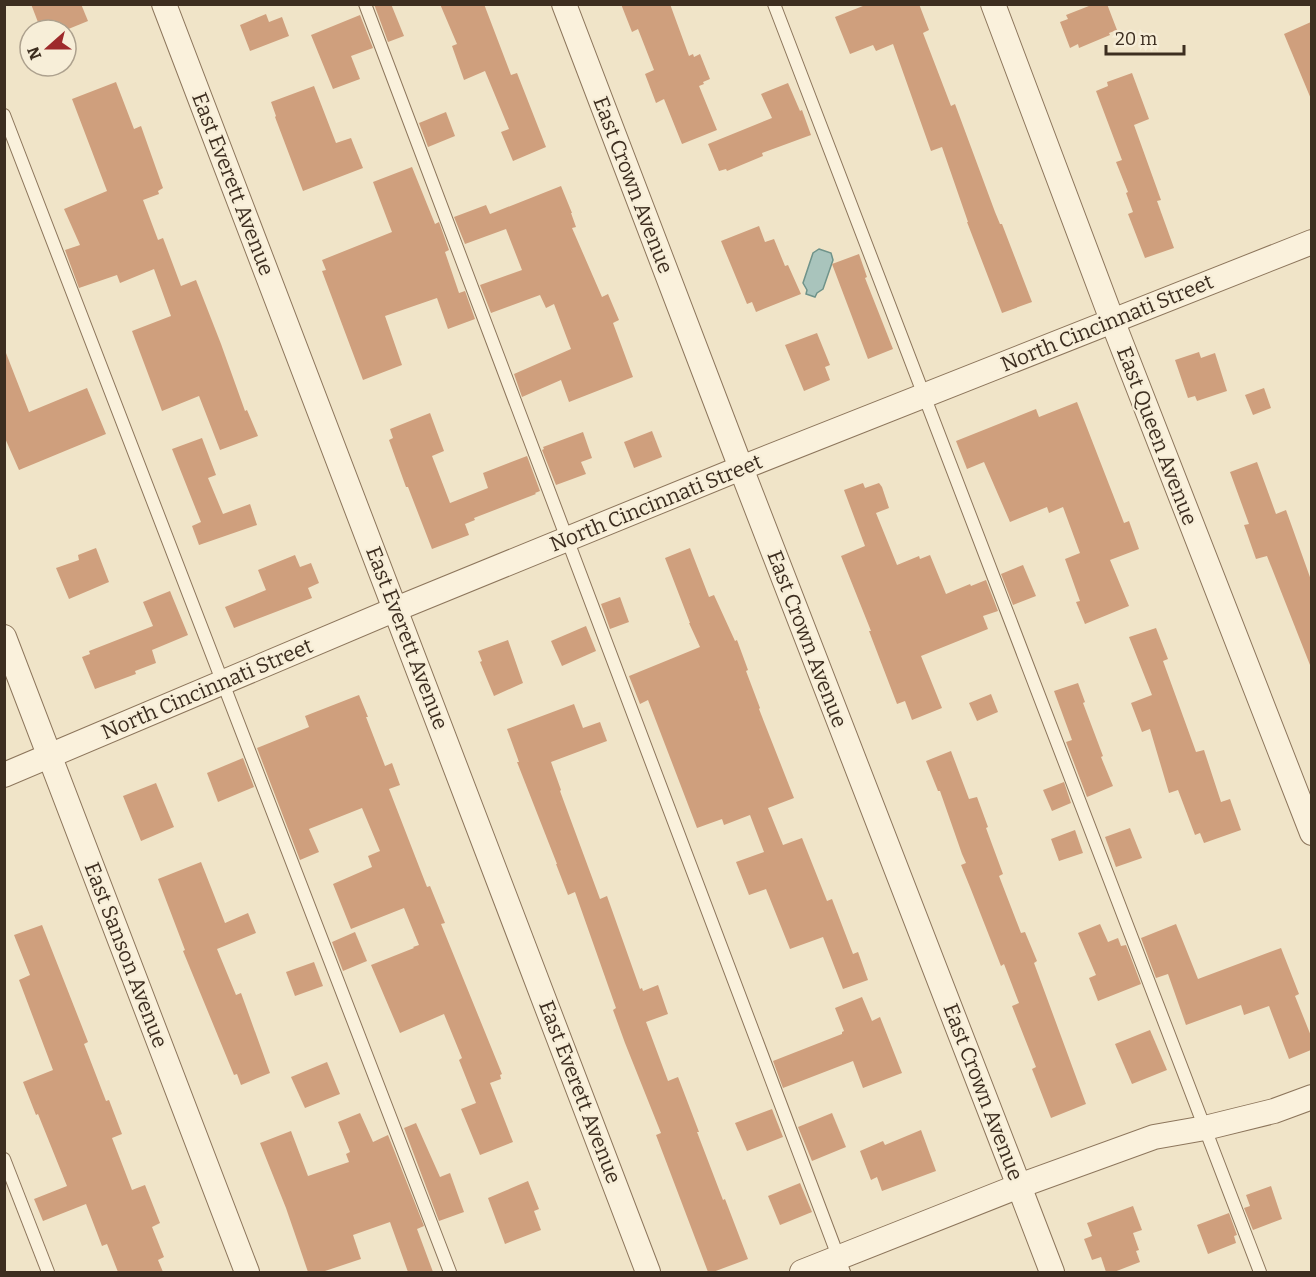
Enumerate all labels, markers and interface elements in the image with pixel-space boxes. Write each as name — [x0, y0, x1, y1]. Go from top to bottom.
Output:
north arrow — [18, 18, 78, 78]
scale bar — [1106, 18, 1184, 56]
text: 20 m — [1115, 28, 1157, 50]
text: N — [23, 44, 46, 62]
street label: East Everett Avenue — [186, 89, 280, 279]
street label: East Crown Avenue — [587, 93, 679, 277]
street label: North Cincinnati Street — [997, 268, 1217, 378]
street label: East Queen Avenue — [1111, 343, 1203, 529]
street label: North Cincinnati Street — [546, 448, 766, 558]
street label: East Everett Avenue — [360, 543, 454, 733]
street label: East Crown Avenue — [761, 547, 853, 731]
street label: North Cincinnati Street — [97, 633, 317, 745]
street label: East Sanson Avenue — [79, 859, 173, 1051]
street label: East Everett Avenue — [533, 997, 627, 1187]
street label: East Crown Avenue — [937, 1000, 1029, 1184]

